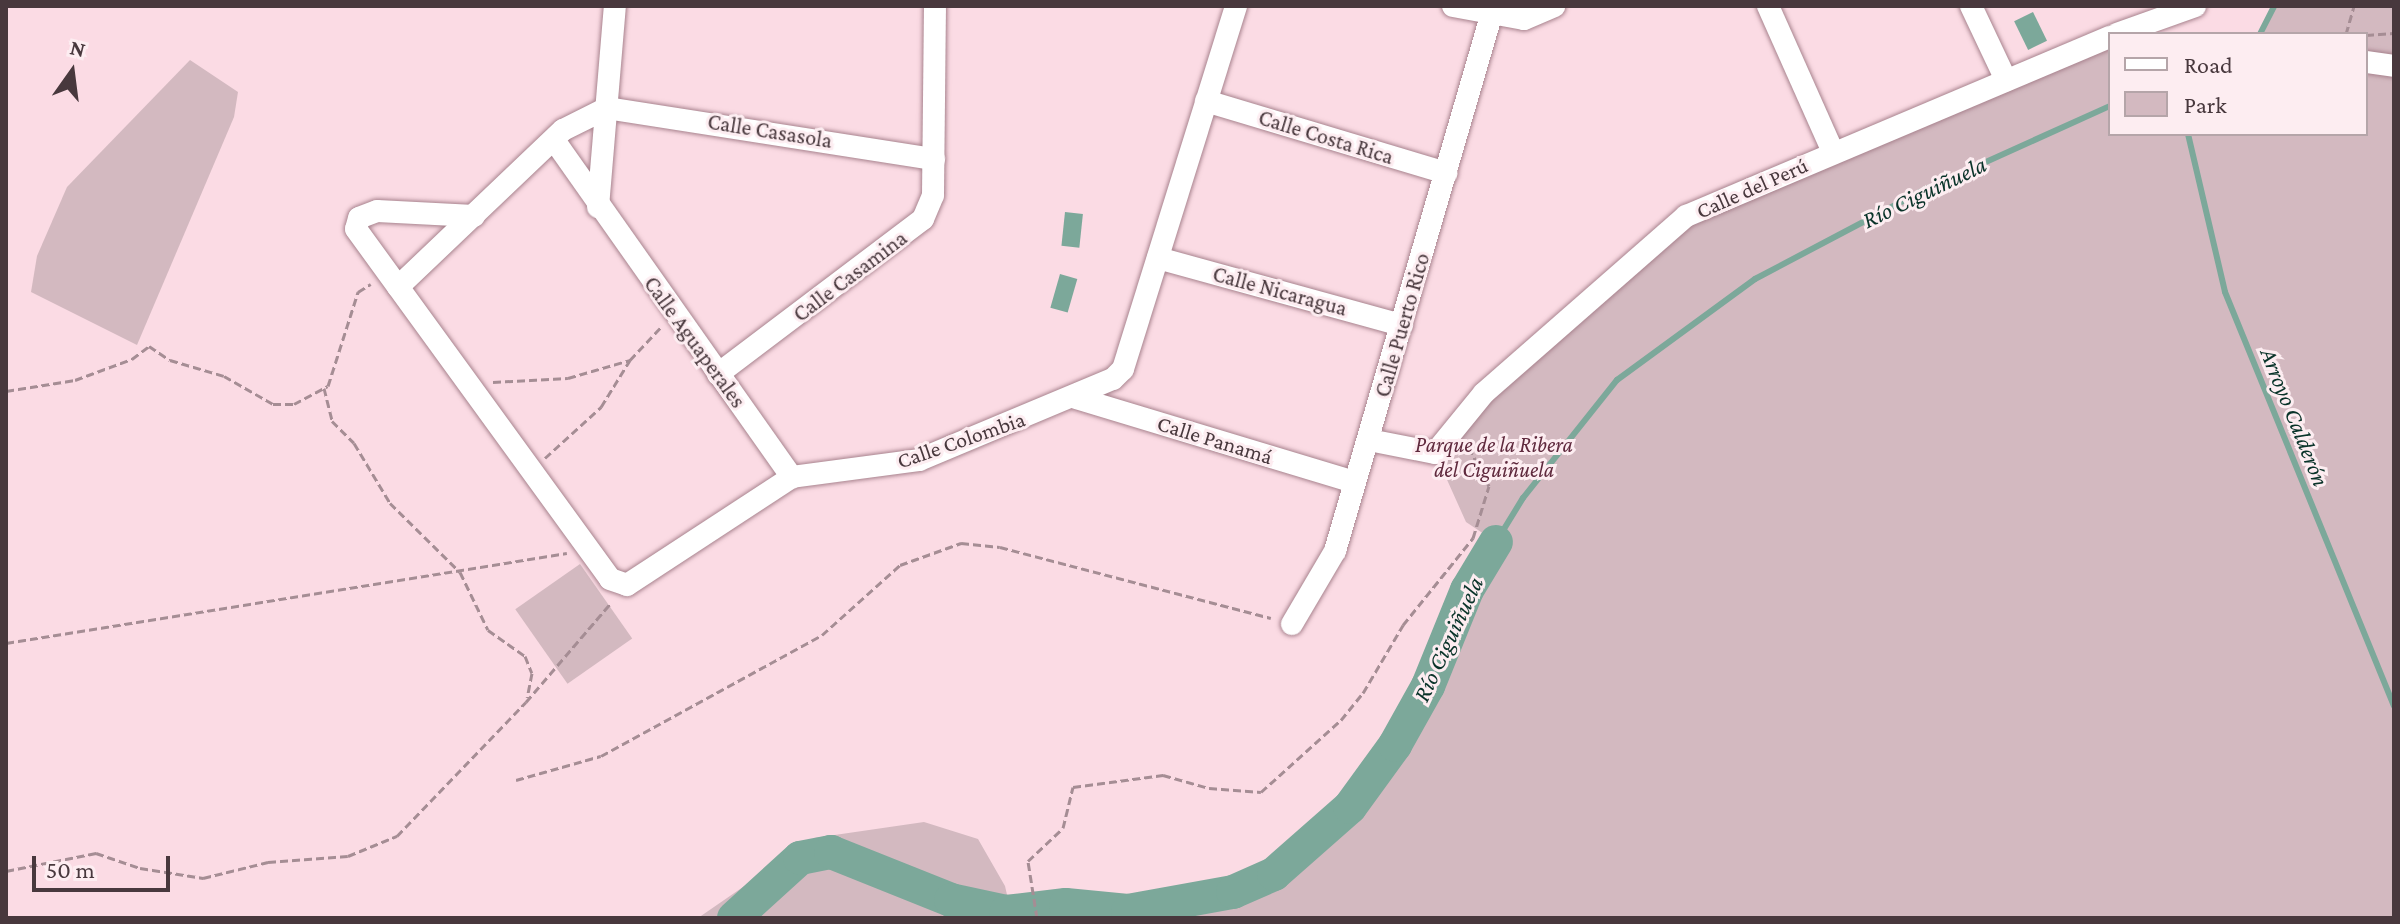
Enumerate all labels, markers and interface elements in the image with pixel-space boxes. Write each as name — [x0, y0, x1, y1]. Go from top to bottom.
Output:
north arrow — [32, 32, 112, 112]
legend — [2108, 32, 2368, 136]
text: N — [68, 34, 88, 62]
text: Road — [2184, 51, 2233, 78]
text: Park — [2184, 91, 2227, 118]
street label: Calle Costa Rica — [1255, 104, 1397, 170]
street label: Calle Casasola — [706, 108, 834, 154]
water label: Río Ciguiñuela — [1857, 150, 1991, 234]
street label: Calle del Perú — [1692, 152, 1812, 224]
street label: Calle Casamina — [788, 225, 912, 327]
street label: Calle Puerto Rico — [1369, 250, 1435, 400]
street label: Calle Nicaragua — [1210, 260, 1350, 322]
street label: Calle Aguaperales — [638, 271, 752, 413]
water label: Arroyo Calderón — [2254, 344, 2336, 490]
street label: Calle Colombia — [893, 406, 1029, 474]
street label: Calle Panamá — [1154, 410, 1276, 470]
park label: Parque de la Ribera del Ciguiñuela — [1415, 431, 1573, 482]
water label: Río Ciguiñuela — [1407, 572, 1489, 706]
scale bar — [36, 840, 174, 890]
text: 50 m — [46, 856, 95, 883]

